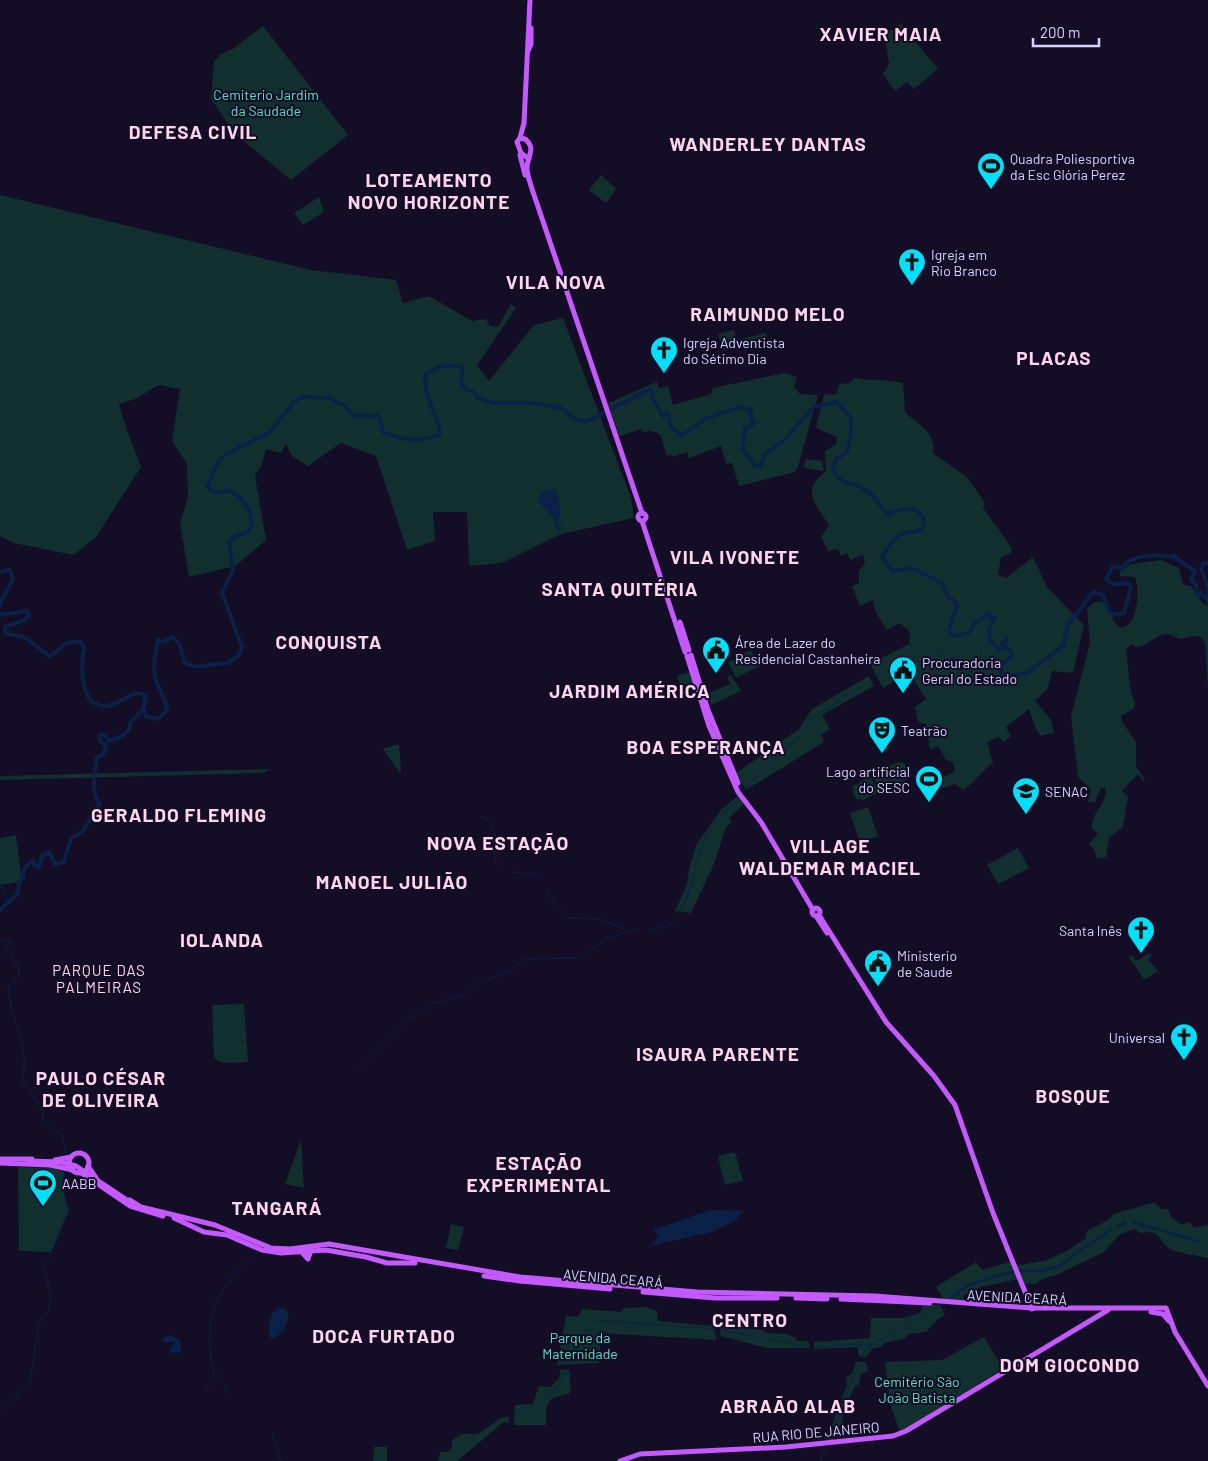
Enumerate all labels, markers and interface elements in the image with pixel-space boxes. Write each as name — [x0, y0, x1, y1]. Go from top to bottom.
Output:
scale bar — [1033, 15, 1099, 47]
district label: XAVIER MAIA — [820, 22, 942, 45]
text: 200 m — [1040, 23, 1080, 41]
park label: Cemiterio Jardim da Saudade — [213, 86, 319, 119]
district label: DEFESA CIVIL — [129, 120, 257, 143]
district label: WANDERLEY DANTAS — [669, 132, 867, 155]
place label: Quadra Poliesportiva da Esc Glória Perez — [1010, 150, 1135, 183]
sports icon: Quadra Poliesportiva da Esc Glória Perez — [976, 151, 1006, 190]
district label: LOTEAMENTO NOVO HORIZONTE — [348, 168, 510, 213]
place label: Igreja em Rio Branco — [931, 246, 997, 279]
church icon: Igreja em Rio Branco — [897, 247, 927, 286]
district label: VILA NOVA — [506, 270, 606, 293]
district label: RAIMUNDO MELO — [690, 302, 846, 325]
place label: Igreja Adventista do Sétimo Dia — [683, 334, 785, 367]
church icon: Igreja Adventista do Sétimo Dia — [649, 335, 679, 374]
district label: PLACAS — [1016, 346, 1092, 369]
district label: VILA IVONETE — [670, 545, 800, 568]
district label: SANTA QUITÉRIA — [542, 577, 698, 600]
district label: CONQUISTA — [275, 630, 383, 653]
place label: Área de Lazer do Residencial Castanheira — [735, 634, 881, 667]
public building icon: Área de Lazer do Residencial Castanheira — [701, 635, 731, 674]
place label: Procuradoria Geral do Estado — [922, 654, 1017, 687]
public building icon: Procuradoria Geral do Estado — [888, 655, 918, 694]
district label: JARDIM AMÉRICA — [549, 679, 711, 702]
theatre icon: Teatrão — [867, 715, 897, 754]
place label: Teatrão — [901, 722, 947, 739]
district label: BOA ESPERANÇA — [627, 735, 785, 758]
place label: Lago artificial do SESC — [826, 763, 910, 796]
sports icon: Lago artificial do SESC — [914, 764, 944, 803]
school or university icon: SENAC — [1011, 776, 1041, 815]
place label: SENAC — [1045, 783, 1088, 800]
district label: GERALDO FLEMING — [91, 803, 267, 826]
district label: NOVA ESTAÇÃO — [427, 831, 569, 854]
district label: VILLAGE WALDEMAR MACIEL — [739, 834, 921, 879]
district label: MANOEL JULIÃO — [316, 870, 468, 893]
church icon: Santa Inês — [1126, 915, 1156, 954]
place label: Santa Inês — [1059, 922, 1122, 939]
district label: IOLANDA — [180, 928, 264, 951]
place label: Ministerio de Saude — [897, 947, 957, 980]
public building icon: Ministerio de Saude — [863, 948, 893, 987]
district label: PARQUE DAS PALMEIRAS — [52, 961, 146, 996]
church icon: Universal — [1169, 1022, 1199, 1061]
place label: Universal — [1109, 1029, 1165, 1046]
district label: ISAURA PARENTE — [636, 1042, 800, 1065]
district label: PAULO CÉSAR DE OLIVEIRA — [36, 1066, 166, 1111]
district label: BOSQUE — [1035, 1084, 1111, 1107]
district label: ESTAÇÃO EXPERIMENTAL — [467, 1151, 611, 1196]
sports icon: AABB — [28, 1168, 58, 1207]
place label: AABB — [62, 1175, 97, 1192]
district label: TANGARÁ — [231, 1196, 323, 1219]
street label: AVENIDA CEARÁ — [562, 1265, 664, 1291]
street label: AVENIDA CEARÁ — [967, 1286, 1068, 1308]
district label: CENTRO — [712, 1308, 788, 1331]
district label: DOCA FURTADO — [312, 1324, 456, 1347]
park label: Parque da Maternidade — [542, 1329, 618, 1362]
district label: DOM GIOCONDO — [1000, 1353, 1140, 1376]
park label: Cemitério São João Batista — [874, 1373, 960, 1406]
district label: ABRAÃO ALAB — [720, 1394, 856, 1417]
street label: RUA RIO DE JANEIRO — [752, 1418, 880, 1446]

